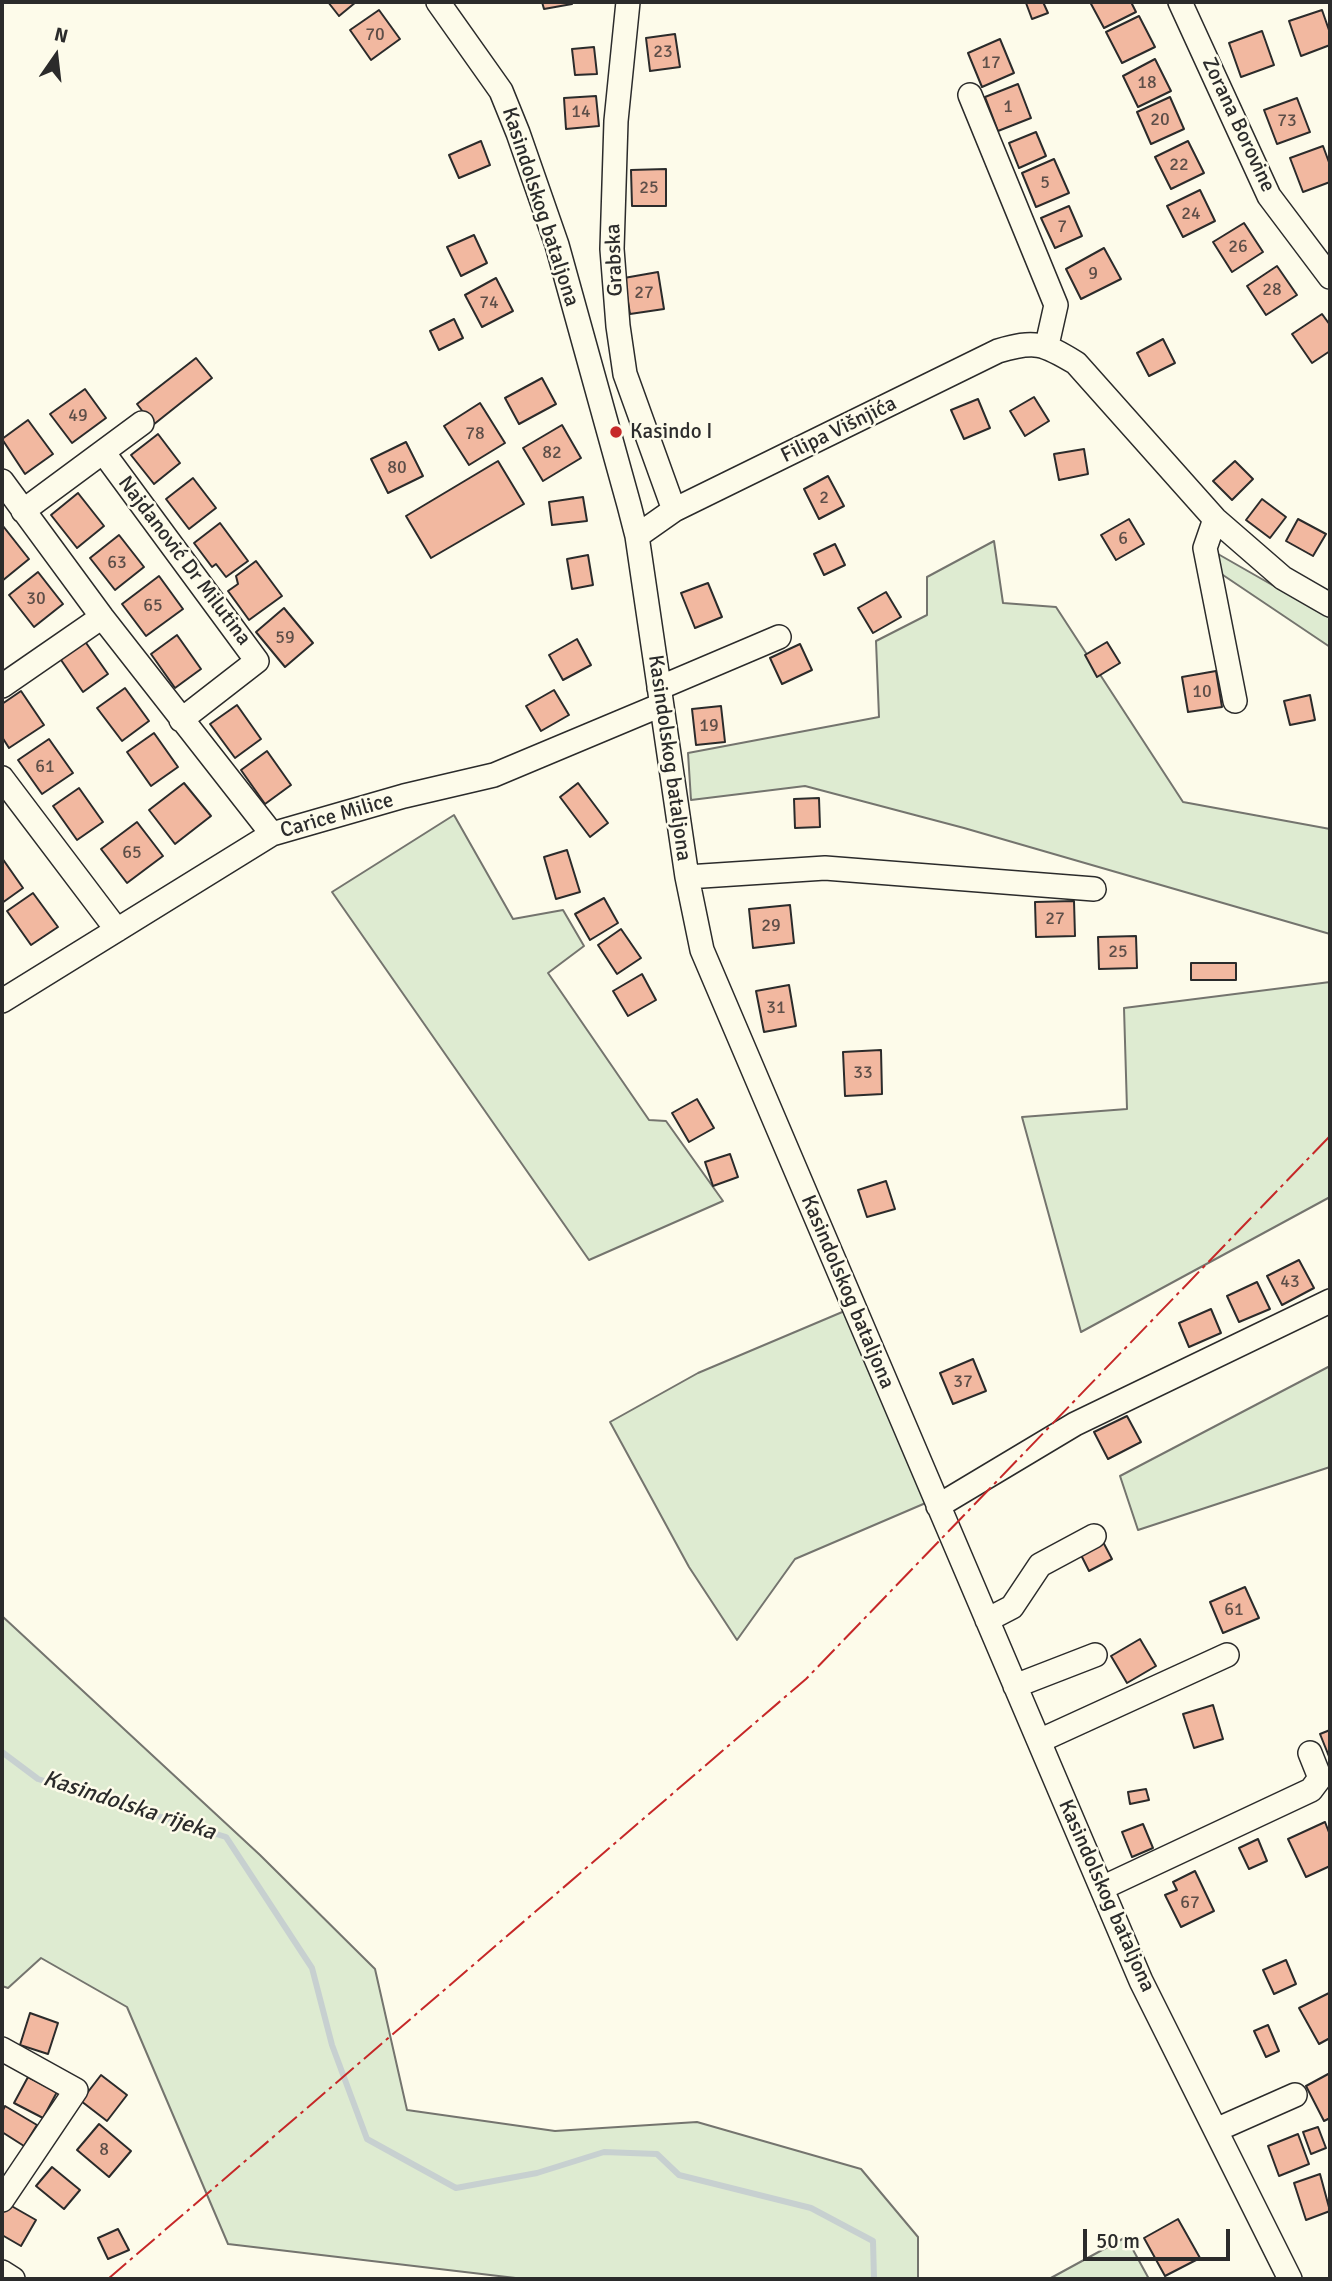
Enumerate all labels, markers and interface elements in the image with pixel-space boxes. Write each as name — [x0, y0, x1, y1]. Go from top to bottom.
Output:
north arrow — [21, 21, 91, 91]
text: N — [52, 22, 70, 49]
house number: 70 — [365, 24, 385, 46]
house number: 23 — [653, 41, 673, 63]
house number: 17 — [981, 52, 1001, 74]
street label: Zorana Borovine — [1196, 54, 1280, 196]
house number: 18 — [1137, 72, 1157, 94]
house number: 1 — [1003, 96, 1013, 118]
house number: 14 — [571, 101, 591, 123]
street label: Kasindolskog bataljona — [496, 104, 584, 310]
house number: 20 — [1150, 109, 1170, 131]
house number: 73 — [1277, 110, 1297, 132]
house number: 22 — [1169, 154, 1189, 176]
house number: 5 — [1040, 172, 1050, 194]
house number: 25 — [639, 177, 659, 199]
house number: 24 — [1181, 203, 1201, 225]
house number: 7 — [1057, 216, 1067, 238]
street label: Grabska — [601, 223, 629, 297]
house number: 26 — [1228, 236, 1248, 258]
house number: 9 — [1088, 263, 1098, 285]
house number: 28 — [1262, 279, 1282, 301]
house number: 27 — [634, 282, 654, 304]
house number: 74 — [479, 292, 499, 314]
street label: Filipa Višnjića — [777, 391, 901, 469]
house number: 49 — [68, 405, 88, 427]
place label: Kasindo I — [630, 419, 712, 445]
house number: 78 — [465, 423, 485, 445]
marker: Kasindo I — [608, 424, 624, 440]
house number: 82 — [542, 442, 562, 464]
house number: 80 — [387, 457, 407, 479]
street label: Najdanović Dr Milutina — [112, 471, 256, 651]
house number: 2 — [819, 487, 829, 509]
house number: 6 — [1118, 528, 1128, 550]
house number: 63 — [107, 552, 127, 574]
house number: 30 — [26, 588, 46, 610]
house number: 65 — [143, 595, 163, 617]
house number: 59 — [275, 627, 295, 649]
street label: Kasindolskog bataljona — [642, 653, 696, 863]
house number: 10 — [1192, 681, 1212, 703]
house number: 19 — [699, 715, 719, 737]
house number: 61 — [35, 756, 55, 778]
street label: Carice Milice — [278, 788, 396, 844]
house number: 65 — [122, 842, 142, 864]
house number: 27 — [1045, 908, 1065, 930]
house number: 29 — [761, 915, 781, 937]
house number: 25 — [1108, 941, 1128, 963]
house number: 31 — [766, 997, 786, 1019]
house number: 33 — [853, 1062, 873, 1084]
street label: Kasindolskog bataljona — [795, 1191, 899, 1393]
house number: 43 — [1280, 1271, 1300, 1293]
house number: 37 — [953, 1371, 973, 1393]
house number: 61 — [1224, 1599, 1244, 1621]
water label: Kasindolska rijeka — [39, 1765, 219, 1847]
street label: Kasindolskog bataljona — [1052, 1796, 1160, 1996]
house number: 67 — [1180, 1892, 1200, 1914]
house number: 8 — [99, 2139, 109, 2161]
scale bar — [1087, 2214, 1234, 2258]
text: 50 m — [1096, 2228, 1140, 2254]

